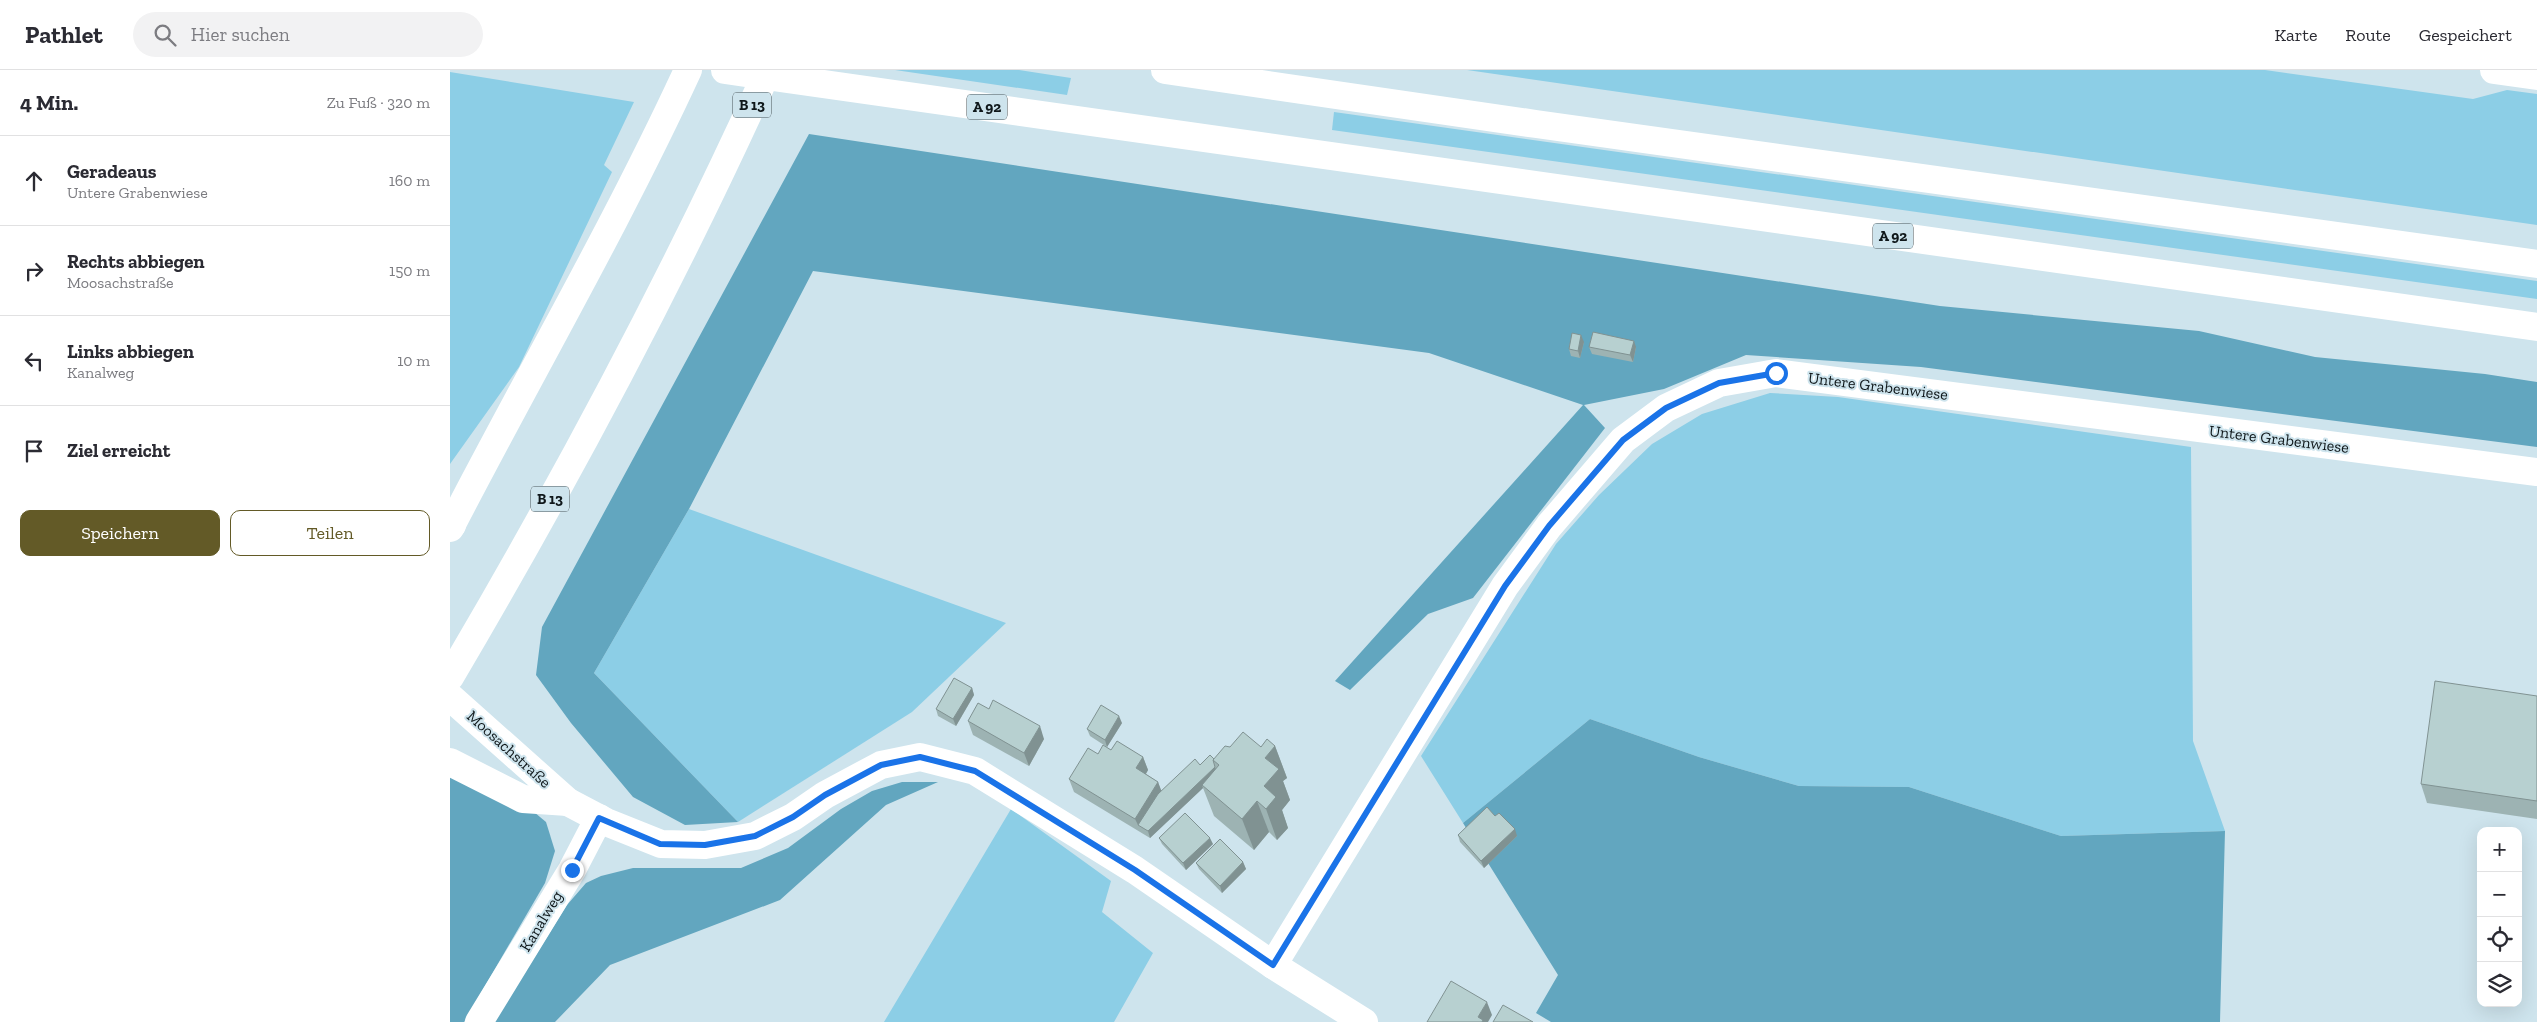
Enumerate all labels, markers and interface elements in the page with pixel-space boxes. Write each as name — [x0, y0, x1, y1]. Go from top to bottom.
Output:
search box — [133, 12, 483, 57]
text: Pathlet — [25, 20, 103, 49]
icon: search — [151, 21, 179, 49]
text: Hier suchen — [191, 23, 290, 46]
text: Karte — [2274, 24, 2317, 46]
text: Route — [2345, 24, 2391, 46]
text: Gespeichert — [2419, 24, 2512, 46]
text: 4 Min. — [20, 90, 78, 115]
road number: B 13 — [733, 92, 771, 118]
text: Zu Fuß · 320 m — [327, 93, 430, 112]
road number: A 92 — [967, 94, 1007, 120]
text: Geradeaus — [67, 160, 157, 183]
icon: ahead — [20, 167, 48, 195]
text: 160 m — [389, 171, 430, 190]
text: Untere Grabenwiese — [67, 183, 208, 202]
road number: A 92 — [1873, 224, 1913, 248]
text: Rechts abbiegen — [67, 250, 205, 273]
icon: right — [20, 257, 48, 285]
text: 150 m — [389, 261, 430, 280]
text: Moosachstraße — [67, 273, 174, 292]
text: Links abbiegen — [67, 340, 194, 363]
icon: left — [20, 347, 48, 375]
text: 10 m — [397, 351, 430, 370]
route start — [1765, 362, 1788, 385]
text: Kanalweg — [67, 363, 134, 382]
street label: Untere Grabenwiese — [1807, 368, 1949, 404]
street label: Untere Grabenwiese — [2208, 421, 2350, 457]
icon: arrive — [20, 437, 48, 465]
text: Ziel erreicht — [67, 439, 170, 462]
road number: B 13 — [531, 486, 569, 512]
button: Speichern — [20, 510, 220, 556]
button: Teilen — [230, 510, 430, 556]
street label: Moosachstraße — [463, 706, 555, 792]
map controls — [2477, 827, 2522, 1007]
button: + — [2477, 827, 2522, 872]
route end — [561, 859, 584, 882]
button: − — [2477, 872, 2522, 917]
street label: Kanalweg — [516, 887, 567, 955]
button: locate — [2477, 917, 2522, 962]
button: layers — [2477, 962, 2522, 1007]

